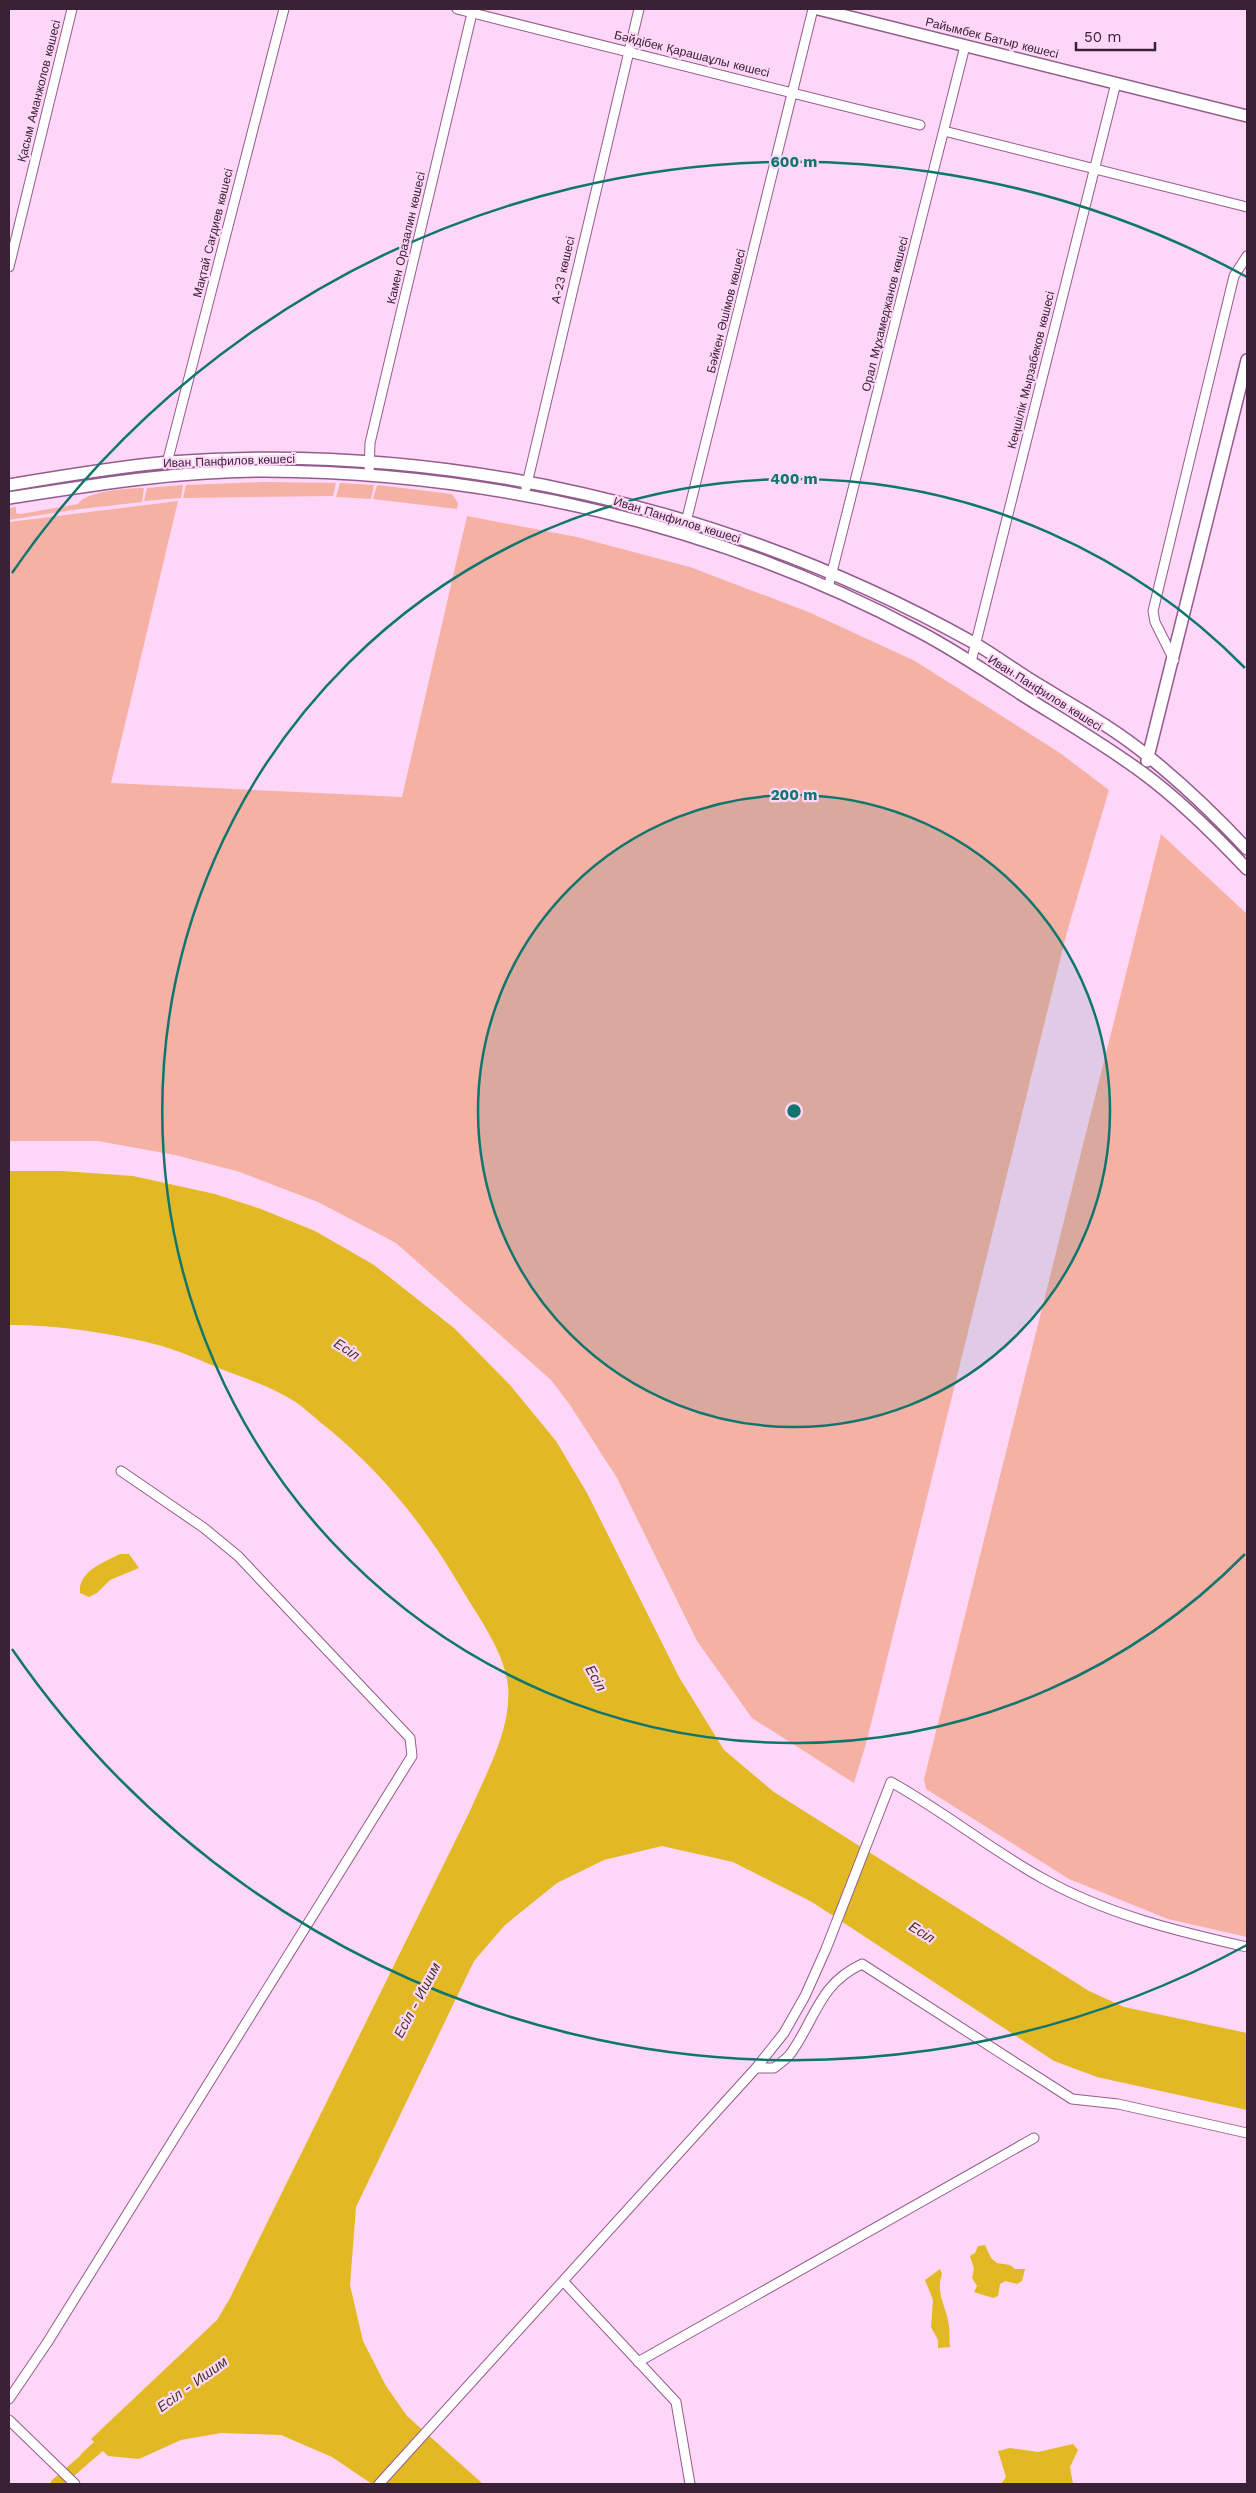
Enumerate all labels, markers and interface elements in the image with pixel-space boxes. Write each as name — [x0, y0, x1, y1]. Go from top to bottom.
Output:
street label: Райымбек Батыр көшесі — [924, 15, 1060, 61]
street label: Қасым Аманжолов көшесі — [15, 19, 63, 163]
scale bar — [1076, 20, 1155, 52]
street label: Бәйдібек Қарашаұлы көшесі — [613, 28, 771, 80]
text: 50 m — [1084, 28, 1121, 46]
text: 600 m — [771, 153, 817, 171]
street label: Мақтай Сағдиев көшесі — [190, 167, 236, 299]
street label: Камен Оразалин көшесі — [384, 170, 428, 306]
street label: А-23 көшесі — [548, 235, 578, 305]
street label: Орал Мұхамеджанов көшесі — [859, 235, 911, 393]
street label: Бәйкен Әшімов көшесі — [704, 247, 748, 375]
street label: Кеңшілік Мырзабеков көшесі — [1005, 290, 1057, 450]
street label: Иван Панфилов көшесі — [163, 452, 295, 470]
text: 400 m — [770, 470, 818, 488]
street label: Иван Панфилов көшесі — [612, 494, 742, 546]
street label: Иван Панфилов көшесі — [985, 652, 1105, 734]
text: 200 m — [771, 786, 817, 804]
centre of rings — [785, 1102, 803, 1120]
water label: Есіл — [331, 1335, 363, 1363]
water label: Есіл — [582, 1662, 610, 1694]
water label: Есіл — [906, 1918, 938, 1946]
water label: Есіл - Ишим — [390, 1959, 444, 2040]
water label: Есіл - Ишим — [154, 2353, 231, 2415]

